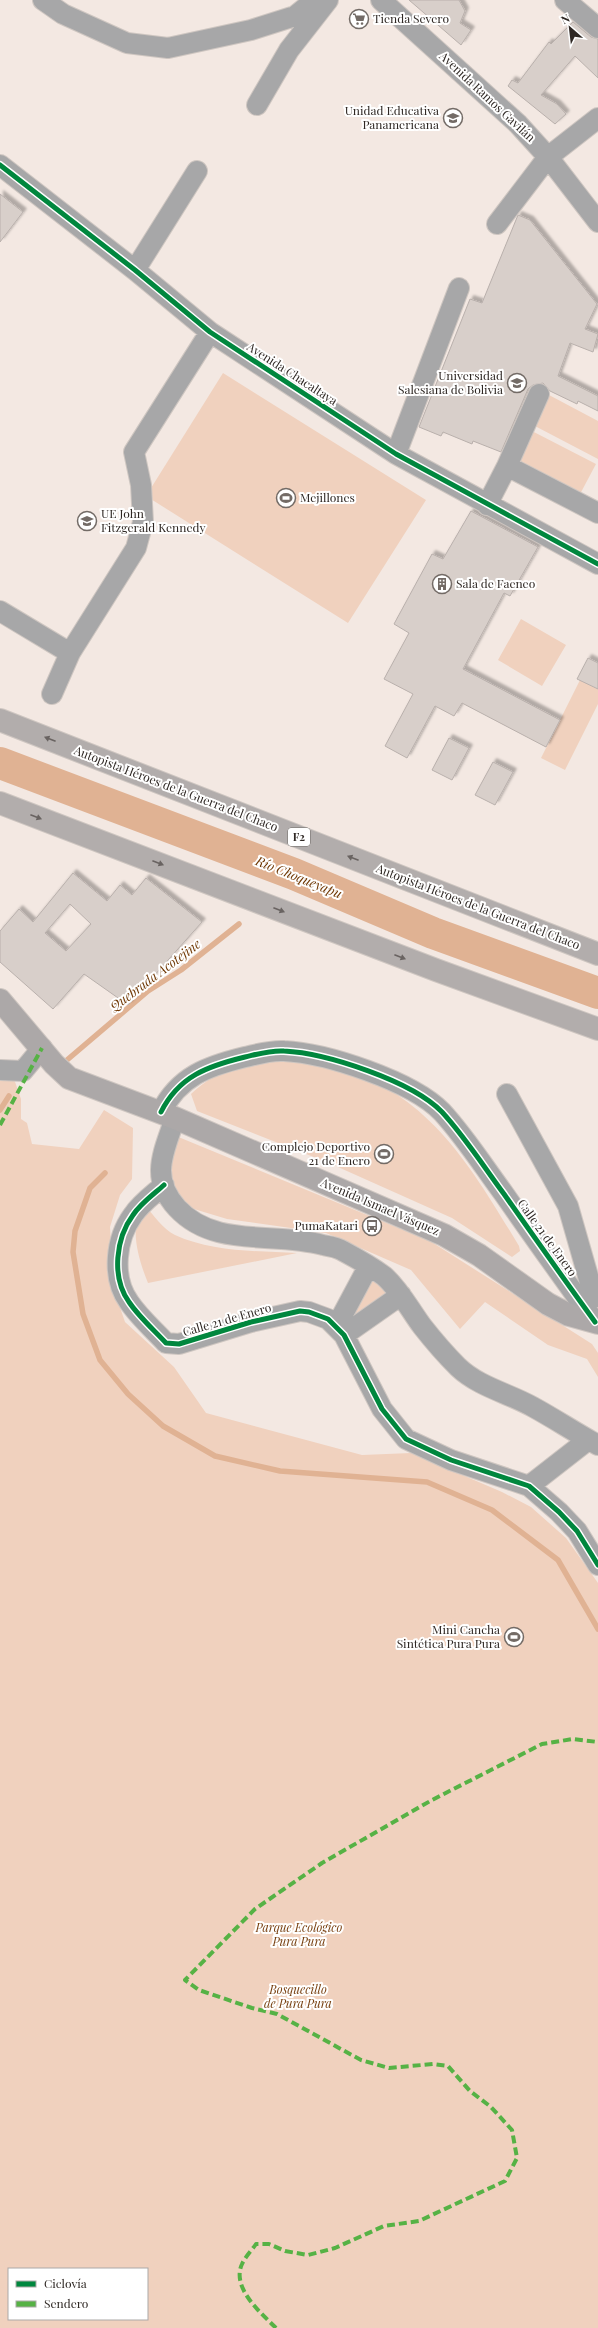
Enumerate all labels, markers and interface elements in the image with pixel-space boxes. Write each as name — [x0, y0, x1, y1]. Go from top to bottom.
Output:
supermarket icon: Tienda Severo — [348, 8, 370, 30]
north arrow — [550, 8, 590, 48]
place label: Tienda Severo — [373, 10, 449, 26]
text: N — [558, 10, 572, 27]
street label: Avenida Ramos Gavilán — [436, 47, 539, 145]
place label: Unidad Educativa Panamericana — [345, 102, 439, 132]
school or university icon: Unidad Educativa Panamericana — [442, 107, 464, 129]
street label: Avenida Chacaltaya — [244, 337, 341, 408]
place label: Universidad Salesiana de Bolivia — [398, 367, 503, 397]
school or university icon: Universidad Salesiana de Bolivia — [506, 372, 528, 394]
sports icon: Mejillones — [275, 487, 297, 509]
place label: Mejillones — [300, 489, 355, 505]
place label: UE John Fitzgerald Kennedy — [101, 505, 206, 535]
school or university icon: UE John Fitzgerald Kennedy — [76, 510, 98, 532]
building icon: Sala de Faeneo — [431, 573, 453, 595]
place label: Sala de Faeneo — [456, 575, 536, 591]
one-way arrow — [43, 736, 55, 742]
street label: Autopista Héroes de la Guerra del Chaco — [71, 741, 281, 835]
one-way arrow — [31, 814, 43, 820]
road number: F2 — [288, 828, 310, 846]
water label: Río Choqueyapu — [253, 851, 345, 902]
one-way arrow — [347, 855, 359, 861]
street label: Autopista Héroes de la Guerra del Chaco — [373, 859, 583, 953]
one-way arrow — [152, 861, 164, 867]
one-way arrow — [274, 907, 286, 913]
water label: Quebrada Acotejine — [105, 935, 204, 1015]
one-way arrow — [395, 954, 407, 960]
place label: Complejo Deportivo 21 de Enero — [262, 1138, 370, 1168]
sports icon: Complejo Deportivo 21 de Enero — [373, 1143, 395, 1165]
street label: Avenida Ismael Vásquez — [318, 1173, 443, 1238]
street label: Calle 21 de Enero — [514, 1196, 581, 1279]
bus stop icon: PumaKatari — [361, 1215, 383, 1237]
place label: PumaKatari — [294, 1217, 358, 1233]
street label: Calle 21 de Enero — [181, 1299, 273, 1339]
place label: Mini Cancha Sintética Pura Pura — [397, 1621, 500, 1651]
sports icon: Mini Cancha Sintética Pura Pura — [503, 1626, 525, 1648]
park label: Parque Ecológico Pura Pura — [255, 1919, 343, 1949]
park label: Bosquecillo de Pura Pura — [264, 1981, 332, 2011]
legend — [8, 2268, 148, 2320]
text: Ciclovía — [44, 2275, 87, 2291]
text: Sendero — [44, 2295, 89, 2311]

